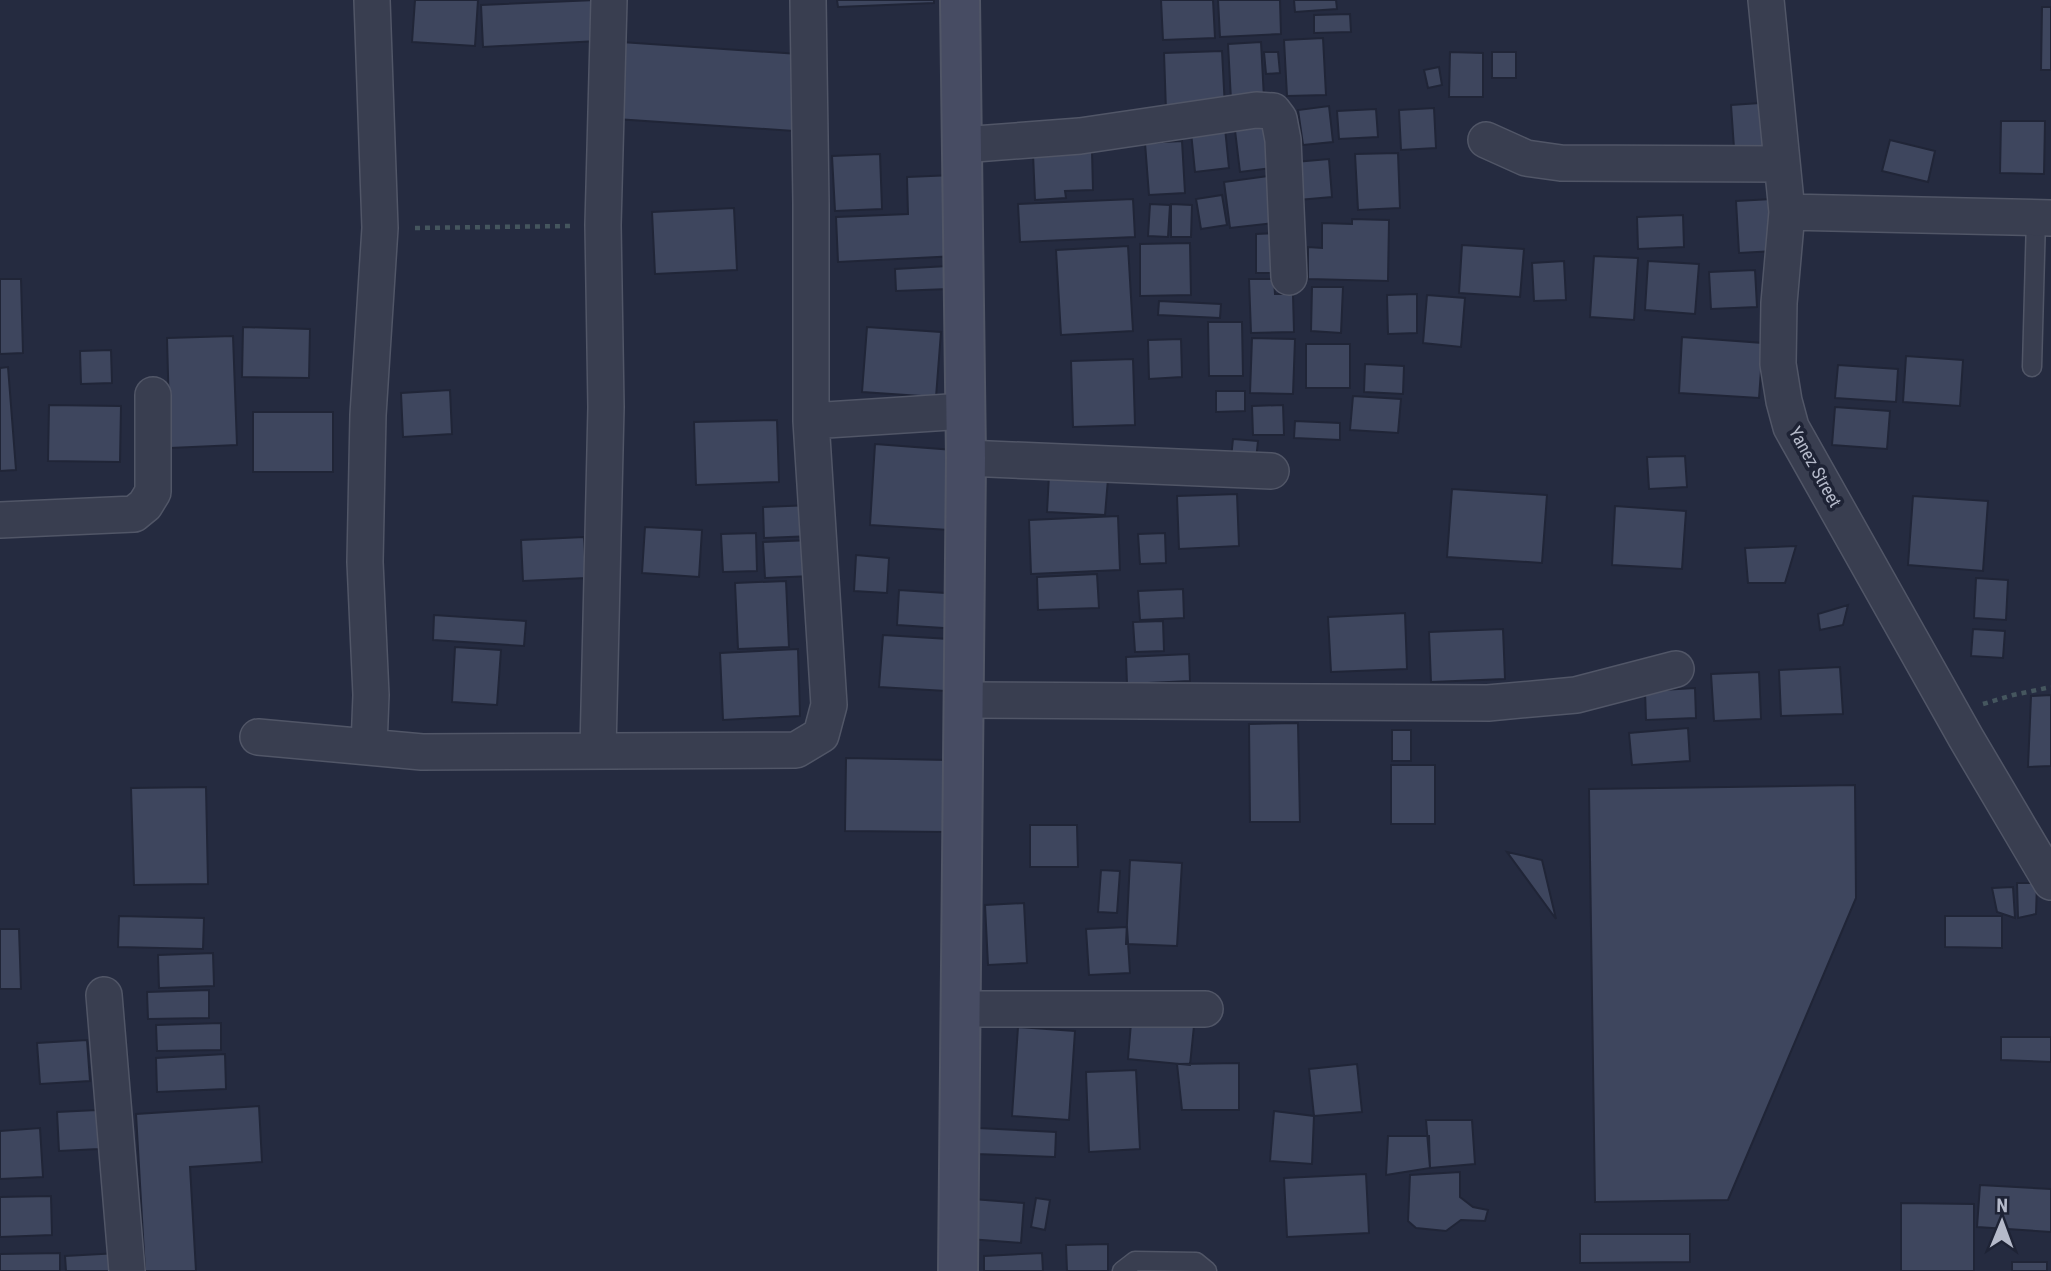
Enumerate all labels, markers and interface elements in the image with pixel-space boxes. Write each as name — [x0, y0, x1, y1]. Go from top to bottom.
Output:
street label: Yanez Street — [1785, 423, 1846, 511]
north arrow — [1967, 1187, 2037, 1257]
text: N — [1996, 1194, 2008, 1217]

